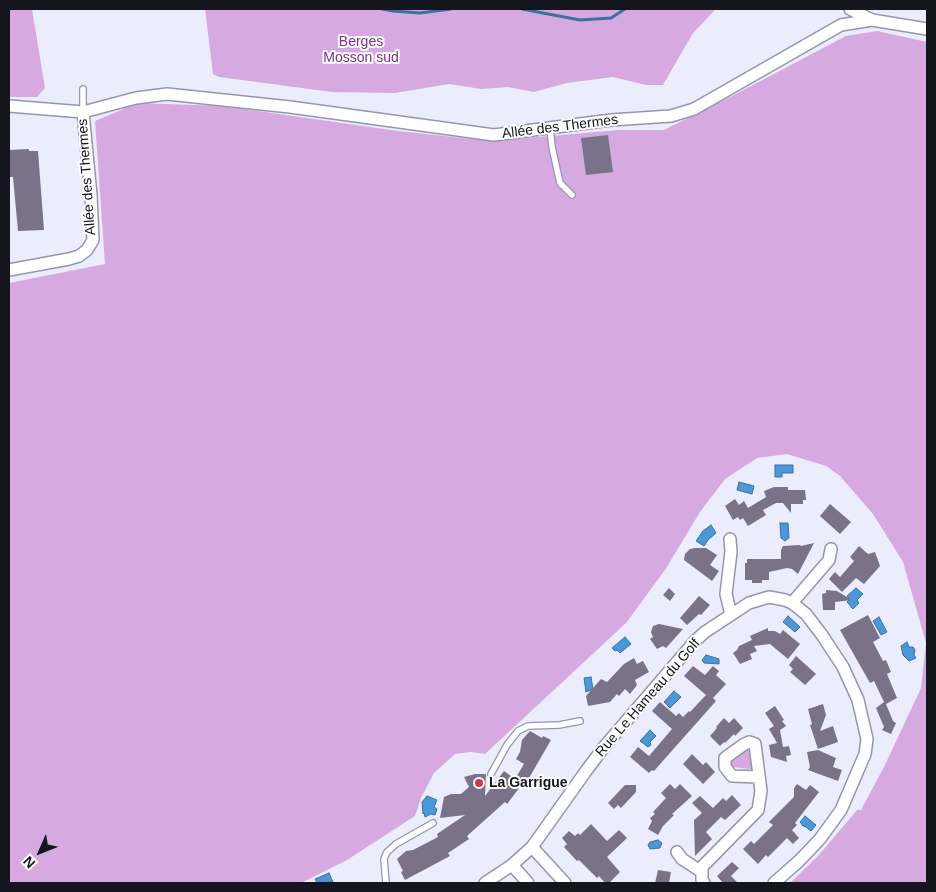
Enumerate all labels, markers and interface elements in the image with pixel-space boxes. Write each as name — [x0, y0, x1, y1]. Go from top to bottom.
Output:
park label: Berges Mosson sud — [323, 34, 399, 66]
street label: Allée des Thermes — [501, 112, 619, 142]
street label: Allée des Thermes — [75, 118, 99, 236]
street label: Rue Le Hameau du Golf — [592, 636, 704, 760]
place label: La Garrigue — [489, 775, 568, 791]
marker: La Garrigue — [473, 777, 485, 789]
north arrow — [15, 827, 65, 877]
text: N — [20, 853, 38, 872]

